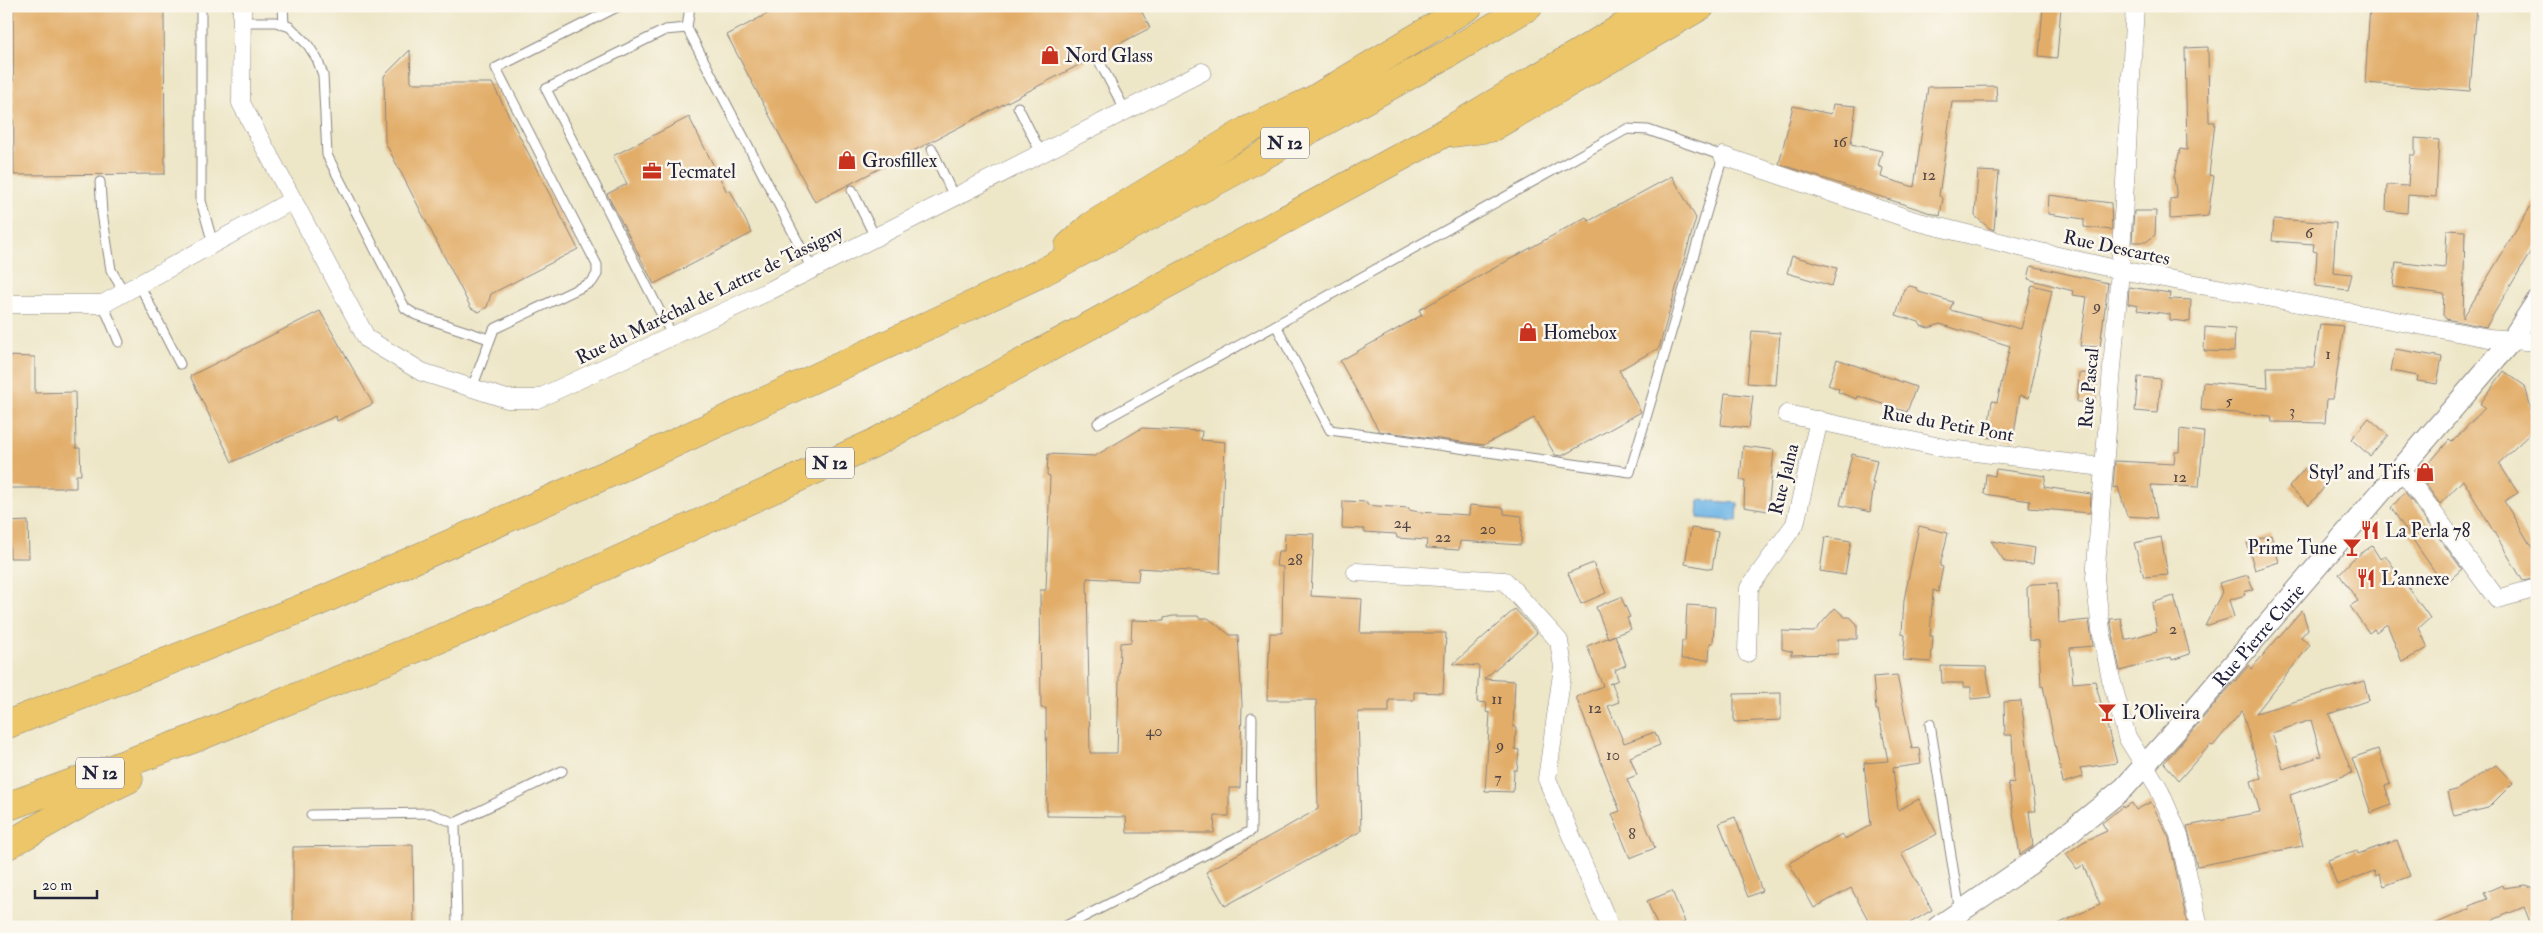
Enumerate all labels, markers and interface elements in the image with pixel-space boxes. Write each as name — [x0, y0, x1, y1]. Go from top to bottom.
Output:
shop icon: Nord Glass — [1039, 44, 1061, 66]
place label: Nord Glass — [1065, 44, 1153, 68]
road number: N 12 — [1261, 128, 1309, 158]
house number: 16 — [1833, 132, 1848, 152]
shop icon: Grosfillex — [836, 149, 858, 171]
place label: Grosfillex — [862, 149, 938, 173]
office icon: Tecmatel — [641, 160, 663, 182]
place label: Tecmatel — [667, 160, 736, 184]
house number: 12 — [1922, 165, 1936, 185]
street label: Rue du Maréchal de Lattre de Tassigny — [572, 219, 848, 370]
house number: 6 — [2305, 223, 2314, 243]
street label: Rue Descartes — [2061, 225, 2172, 271]
house number: 9 — [2092, 296, 2101, 316]
shop icon: Homebox — [1517, 321, 1539, 343]
place label: Homebox — [1543, 321, 1617, 345]
house number: 1 — [2325, 344, 2331, 364]
street label: Rue Pascal — [2074, 347, 2104, 429]
house number: 5 — [2225, 391, 2233, 411]
street label: Rue du Petit Pont — [1880, 401, 2016, 447]
house number: 3 — [2289, 401, 2295, 421]
street label: Rue Jalna — [1764, 441, 1804, 517]
road number: N 12 — [806, 448, 854, 478]
place label: Styl' and Tifs — [2309, 461, 2410, 485]
shop icon: Styl' and Tifs — [2414, 461, 2436, 483]
house number: 12 — [2173, 467, 2187, 487]
house number: 24 — [1394, 513, 1412, 533]
house number: 20 — [1480, 519, 1496, 539]
restaurant icon: La Perla 78 — [2359, 519, 2381, 541]
place label: La Perla 78 — [2385, 519, 2471, 543]
house number: 22 — [1435, 527, 1451, 547]
place label: Prime Tune — [2248, 536, 2337, 560]
bar icon: Prime Tune — [2341, 536, 2363, 558]
house number: 28 — [1287, 550, 1303, 570]
restaurant icon: L'annexe — [2355, 567, 2377, 589]
place label: L'annexe — [2381, 567, 2449, 591]
street label: Rue Pierre Curie — [2208, 579, 2310, 692]
house number: 2 — [2169, 619, 2177, 639]
house number: 11 — [1491, 689, 1503, 709]
house number: 12 — [1588, 698, 1602, 718]
bar icon: L'Oliveira — [2096, 701, 2118, 723]
place label: L'Oliveira — [2122, 701, 2200, 725]
house number: 40 — [1146, 721, 1162, 741]
house number: 9 — [1495, 735, 1504, 755]
house number: 10 — [1606, 745, 1620, 765]
road number: N 12 — [76, 758, 124, 788]
house number: 7 — [1494, 768, 1502, 788]
house number: 8 — [1628, 824, 1636, 844]
scale bar — [35, 868, 98, 900]
text: 20 m — [42, 876, 72, 895]

